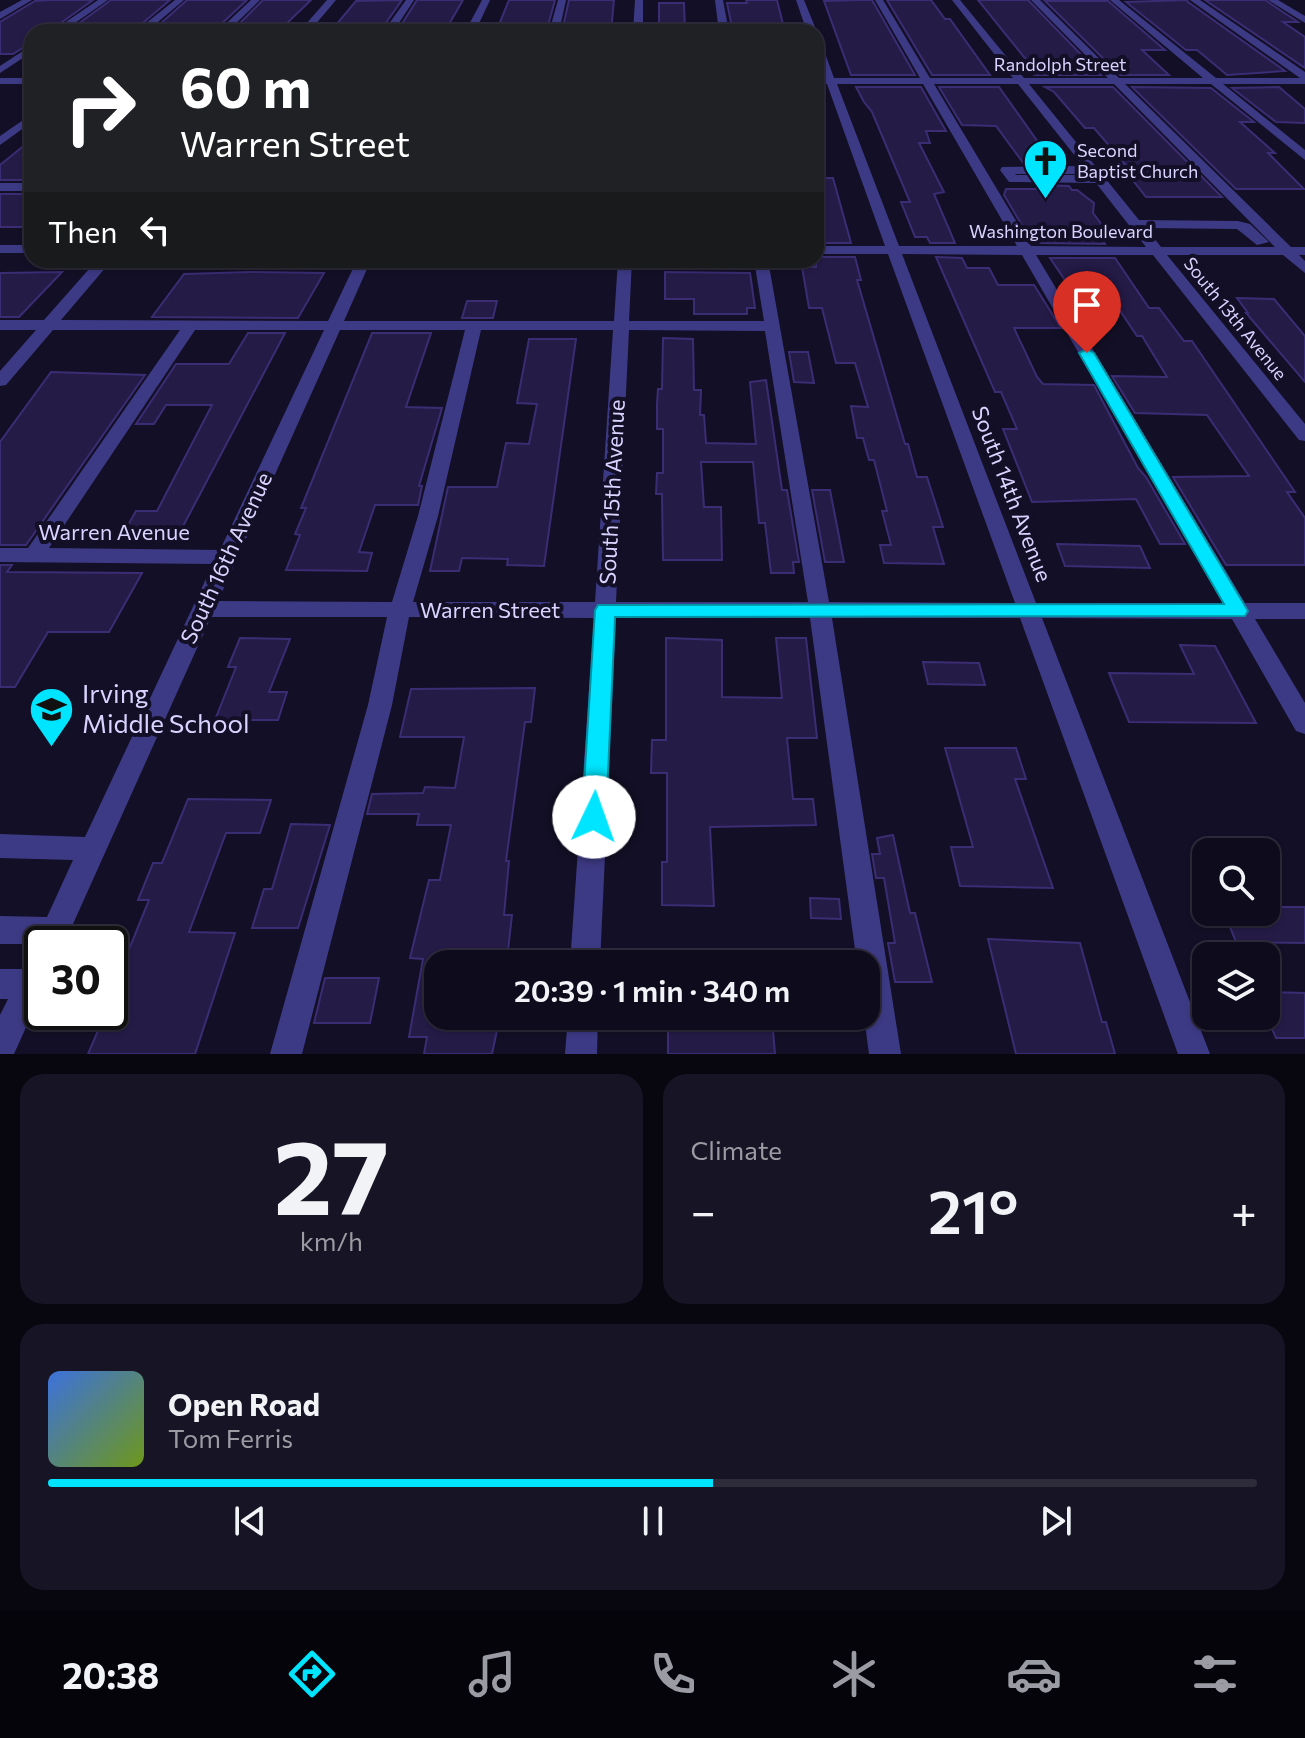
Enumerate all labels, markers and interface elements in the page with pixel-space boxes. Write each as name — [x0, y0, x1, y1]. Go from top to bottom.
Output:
text: 60 m — [180, 51, 311, 120]
street label: Randolph Street — [994, 53, 1126, 75]
icon: right — [48, 56, 152, 160]
text: Warren Street — [180, 120, 410, 164]
church icon: Second Baptist Church — [1022, 137, 1070, 200]
place label: Second Baptist Church — [1077, 139, 1198, 182]
icon: left — [133, 208, 177, 252]
text: Then — [48, 212, 117, 249]
street label: Washington Boulevard — [969, 220, 1153, 242]
street label: South 13th Avenue — [1180, 253, 1292, 384]
pin — [1053, 271, 1121, 353]
icon: arrive — [1065, 283, 1109, 327]
street label: South 15th Avenue — [593, 399, 630, 585]
street label: South 14th Avenue — [967, 402, 1058, 585]
street label: South 16th Avenue — [174, 468, 277, 648]
street label: Warren Avenue — [38, 518, 190, 545]
street label: Warren Street — [420, 596, 560, 623]
place label: Irving Middle School — [82, 677, 250, 738]
school or university icon: Irving Middle School — [27, 685, 75, 748]
position arrow — [552, 775, 636, 859]
map controls — [1192, 838, 1280, 1030]
button: search — [1192, 838, 1280, 926]
speed limit sign: 30 — [24, 926, 128, 1030]
button: layers — [1192, 942, 1280, 1030]
text: 20:39 · 1 min · 340 m — [514, 971, 790, 1008]
text: 27 — [273, 1109, 389, 1236]
text: Climate — [691, 1134, 782, 1165]
text: 21° — [928, 1173, 1019, 1246]
text: − — [691, 1183, 716, 1237]
text: + — [1231, 1183, 1257, 1237]
text: km/h — [300, 1225, 363, 1256]
text: Open Road — [168, 1385, 320, 1422]
text: Tom Ferris — [168, 1422, 293, 1453]
icon: previous — [228, 1499, 272, 1543]
icon: pause — [631, 1499, 675, 1543]
icon: next — [1034, 1499, 1078, 1543]
icon: directions — [284, 1646, 340, 1702]
icon: music — [464, 1646, 520, 1702]
icon: phone — [645, 1646, 701, 1702]
icon: climate — [826, 1646, 882, 1702]
icon: car — [1006, 1646, 1062, 1702]
icon: filters — [1187, 1646, 1243, 1702]
text: 20:38 — [62, 1652, 159, 1696]

